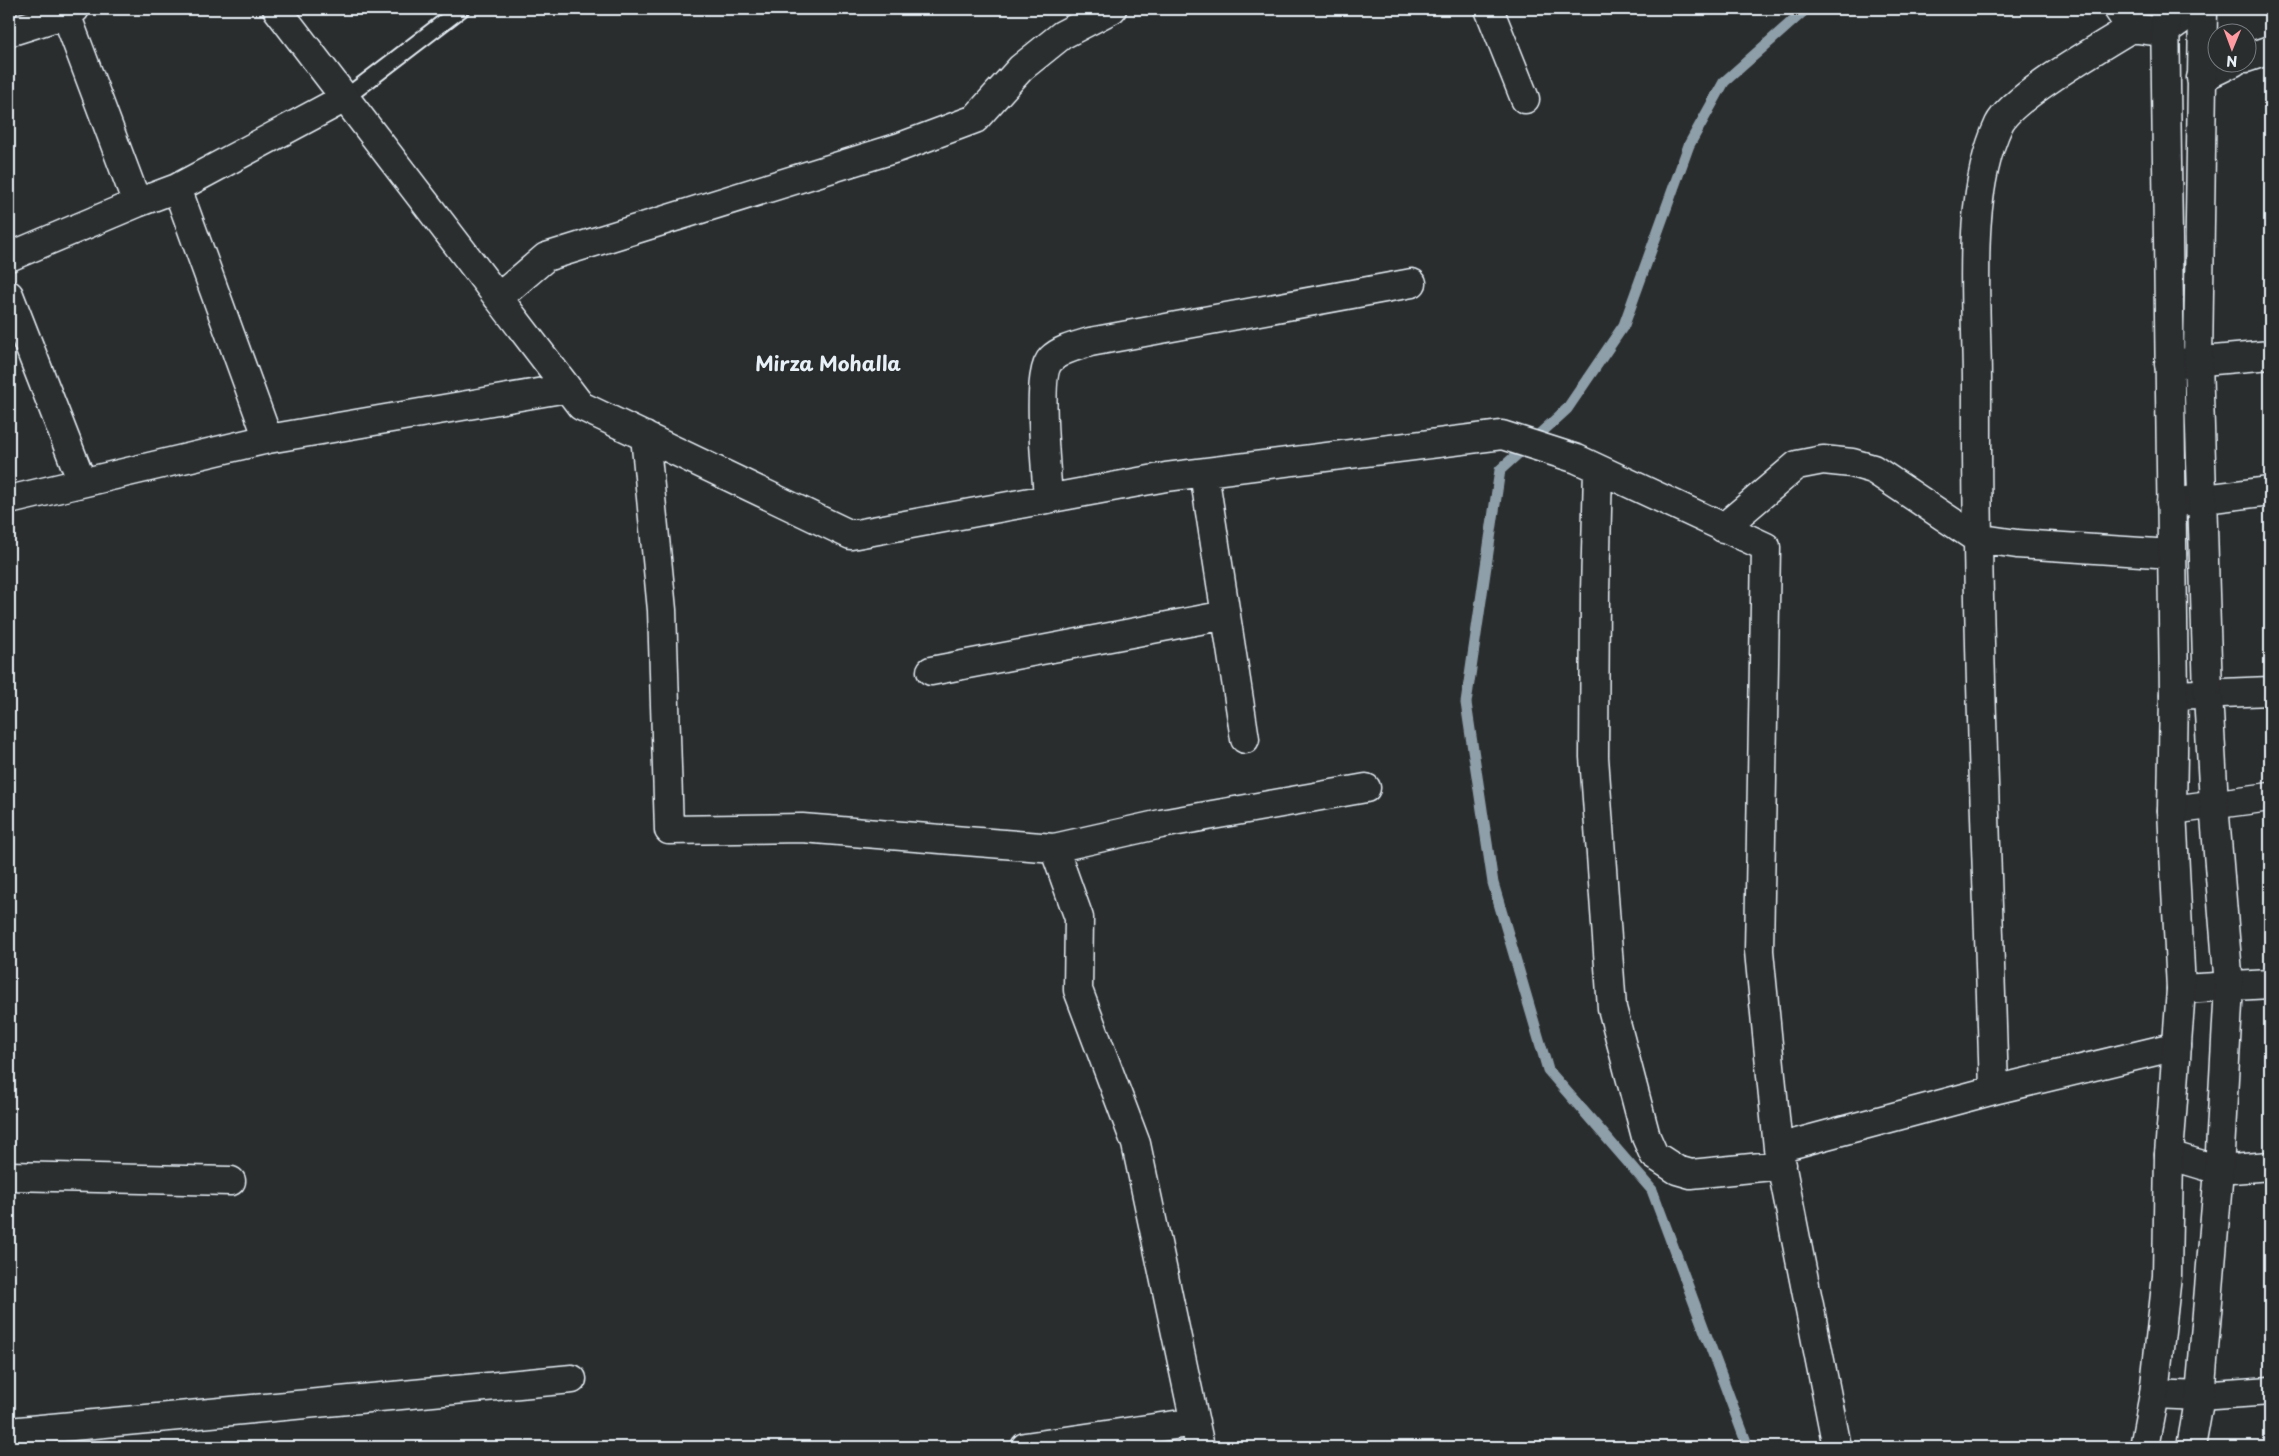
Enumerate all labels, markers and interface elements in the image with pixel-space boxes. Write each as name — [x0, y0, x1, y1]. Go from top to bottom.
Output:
north arrow — [2206, 22, 2256, 72]
text: N — [2226, 51, 2237, 72]
district label: Mirza Mohalla — [755, 348, 901, 378]

